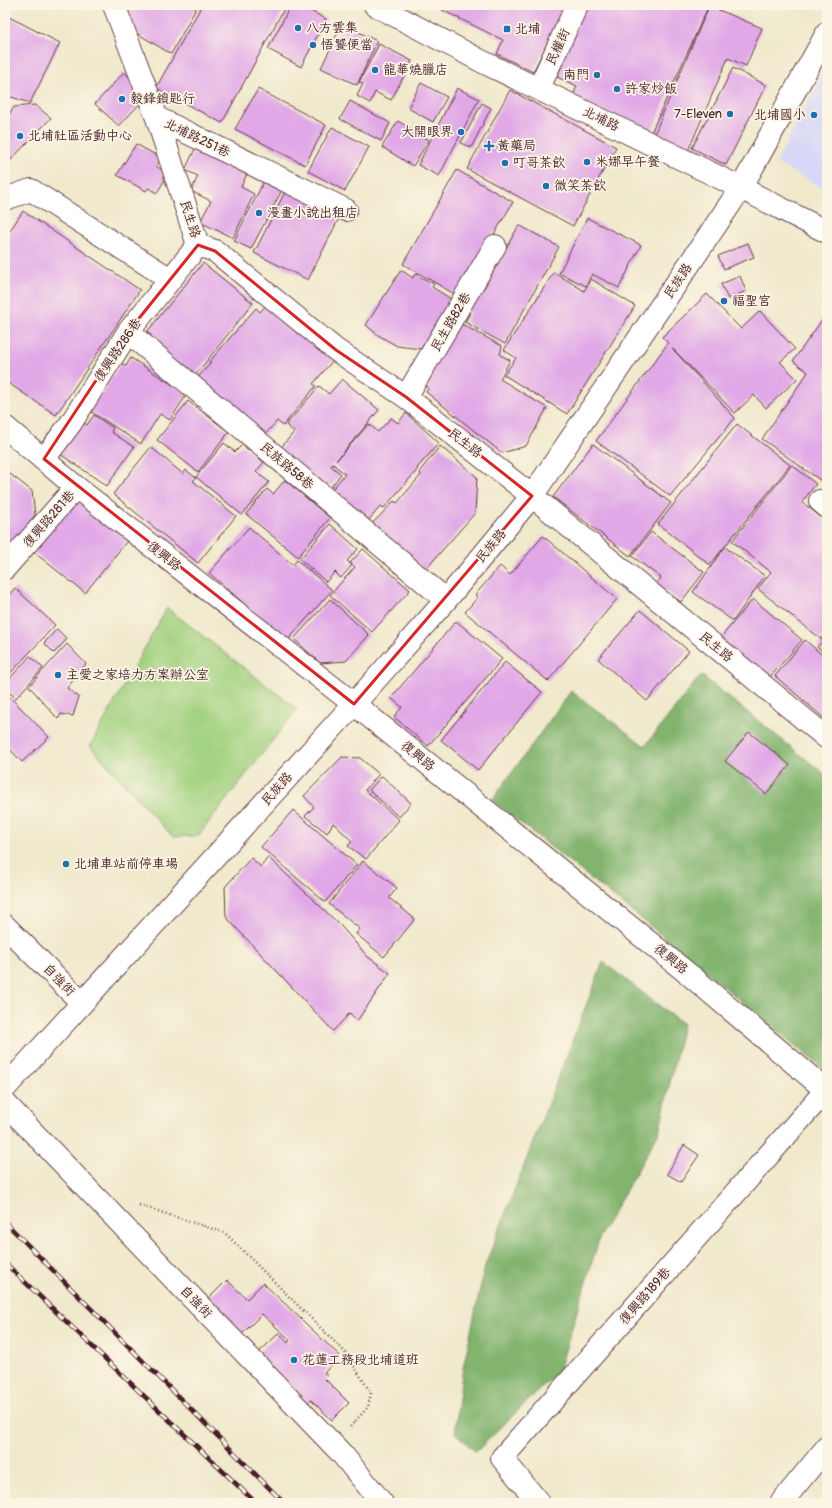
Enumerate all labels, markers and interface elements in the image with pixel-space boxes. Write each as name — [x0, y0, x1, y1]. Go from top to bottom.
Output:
place label: 八方雲集 — [306, 20, 358, 36]
place label: 北埔 — [515, 21, 541, 37]
marker: 八方雲集 — [293, 23, 303, 33]
marker: 北埔 — [502, 24, 512, 34]
street label: 民權街 — [543, 26, 573, 68]
place label: 悟饕便當 — [321, 37, 373, 53]
marker: 悟饕便當 — [308, 40, 318, 50]
place label: 龍華燒臘店 — [383, 62, 448, 78]
marker: 龍華燒臘店 — [370, 65, 380, 75]
place label: 南門 — [563, 67, 589, 83]
marker: 南門 — [592, 70, 602, 80]
place label: 許家炒飯 — [625, 81, 677, 97]
marker: 許家炒飯 — [612, 84, 622, 94]
place label: 毅鋒鎖匙行 — [130, 91, 195, 107]
marker: 毅鋒鎖匙行 — [117, 94, 127, 104]
street label: 北埔路 — [580, 103, 622, 135]
place label: 7-Eleven — [674, 106, 722, 122]
place label: 北埔國小 — [754, 107, 806, 123]
marker: 7-Eleven — [725, 109, 735, 119]
marker: 北埔國小 — [809, 110, 819, 120]
street label: 北埔路251巷 — [161, 115, 233, 161]
place label: 大開眼界 — [401, 124, 453, 140]
marker: 大開眼界 — [456, 127, 466, 137]
place label: 北埔社區活動中心 — [28, 128, 132, 144]
marker: 北埔社區活動中心 — [15, 131, 25, 141]
place label: 黃藥局 — [497, 138, 536, 154]
marker: 黃藥局 — [484, 141, 494, 151]
place label: 米娜早午餐 — [595, 154, 660, 170]
place label: 叮哥茶飲 — [513, 155, 565, 171]
marker: 米娜早午餐 — [582, 157, 592, 167]
marker: 叮哥茶飲 — [500, 158, 510, 168]
place label: 微笑茶飲 — [554, 178, 606, 194]
marker: 微笑茶飲 — [541, 181, 551, 191]
street label: 民生路 — [176, 198, 204, 240]
place label: 漫畫小說出租店 — [267, 205, 358, 221]
marker: 漫畫小說出租店 — [254, 208, 264, 218]
street label: 民族路 — [660, 260, 696, 302]
street label: 民生路82巷 — [428, 289, 474, 355]
place label: 福聖宮 — [732, 293, 771, 309]
marker: 福聖宮 — [719, 296, 729, 306]
street label: 復興路286巷 — [91, 315, 145, 385]
street label: 民生路 — [445, 425, 485, 461]
street label: 民族路58巷 — [257, 439, 317, 493]
street label: 復興路281巷 — [20, 487, 78, 551]
street label: 民族路 — [472, 526, 510, 566]
street label: 復興路 — [144, 538, 184, 574]
street label: 民生路 — [696, 629, 736, 665]
place label: 主愛之家培力方案辦公室 — [66, 667, 209, 683]
marker: 主愛之家培力方案辦公室 — [53, 670, 63, 680]
street label: 復興路 — [398, 738, 438, 774]
street label: 民族路 — [258, 769, 296, 809]
place label: 北埔車站前停車場 — [74, 856, 178, 872]
marker: 北埔車站前停車場 — [61, 859, 71, 869]
street label: 復興路 — [651, 941, 691, 977]
street label: 自強街 — [40, 961, 78, 999]
street label: 復興路189巷 — [616, 1264, 674, 1328]
street label: 自強街 — [177, 1282, 215, 1322]
place label: 花蓮工務段北埔道班 — [302, 1352, 419, 1368]
marker: 花蓮工務段北埔道班 — [289, 1355, 299, 1365]

